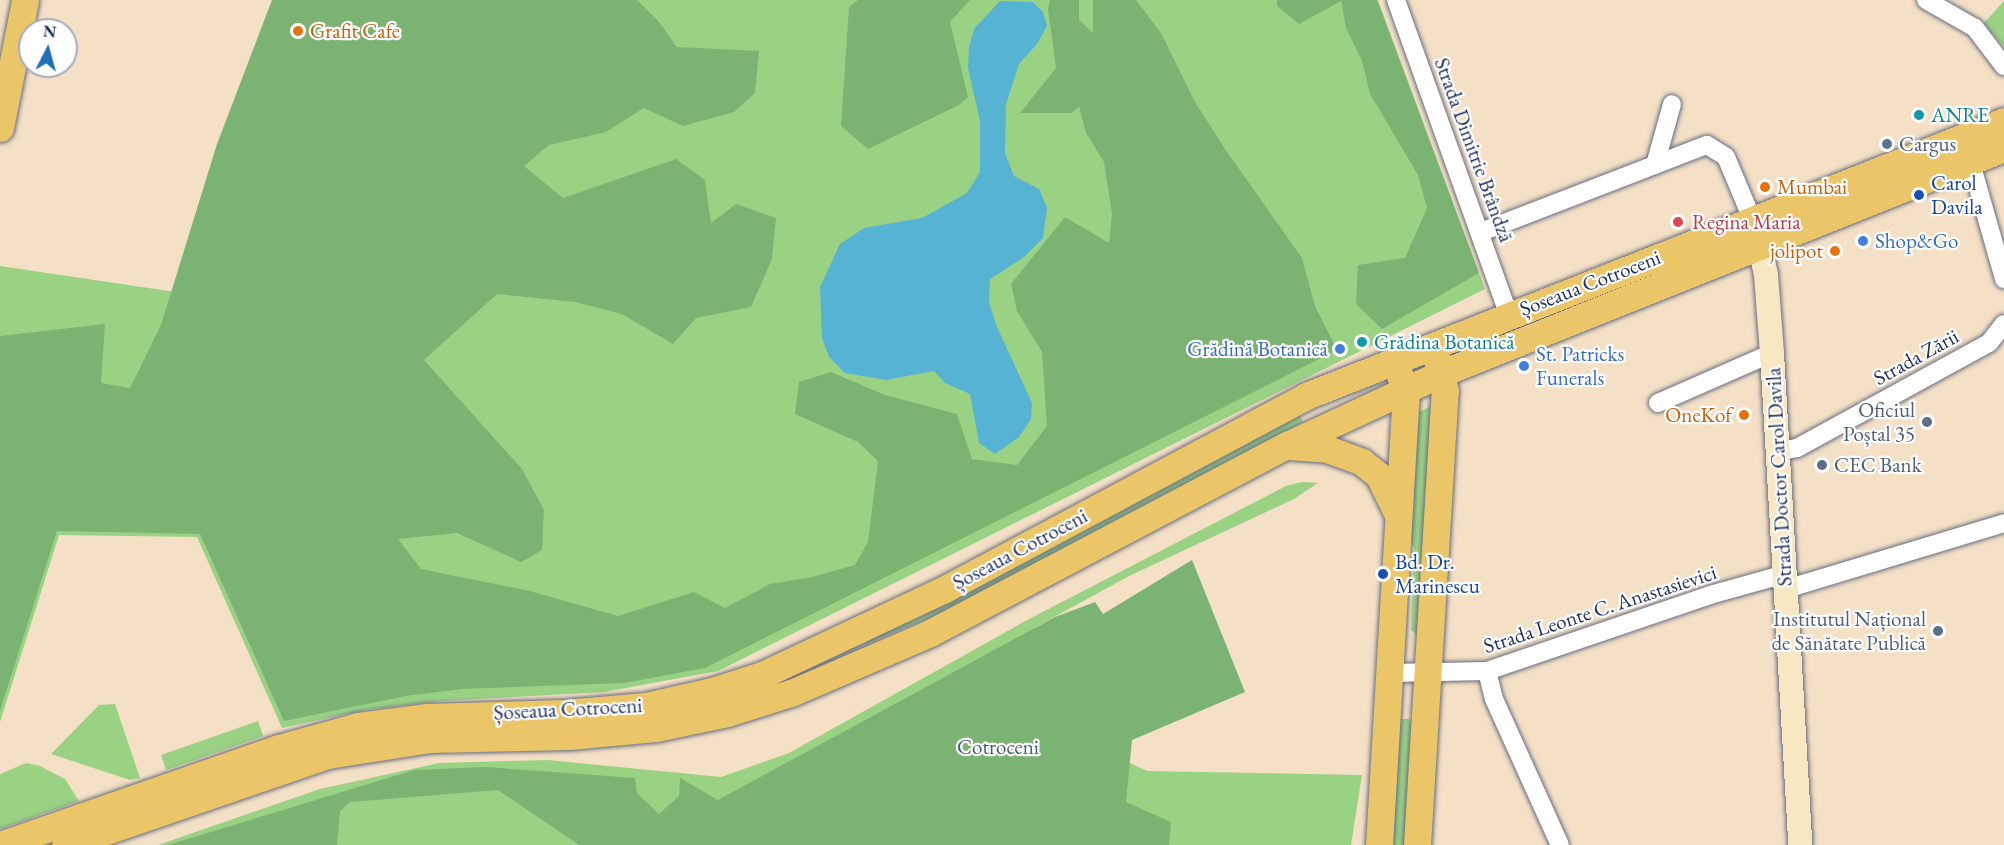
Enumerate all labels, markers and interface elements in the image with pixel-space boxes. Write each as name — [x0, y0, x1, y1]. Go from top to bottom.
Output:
north arrow — [18, 18, 78, 78]
place label: Grafit Cafe — [310, 18, 400, 44]
text: N — [42, 20, 57, 43]
marker: Grafit Cafe — [291, 24, 305, 38]
street label: Strada Dimitrie Brândză — [1429, 54, 1519, 246]
place label: ANRE — [1931, 102, 1989, 128]
marker: ANRE — [1912, 108, 1926, 122]
place label: Cargus — [1899, 131, 1956, 157]
marker: Cargus — [1880, 137, 1894, 151]
place label: Carol Davila — [1931, 170, 1983, 220]
place label: Mumbai — [1777, 174, 1847, 200]
marker: Mumbai — [1758, 180, 1772, 194]
marker: Carol Davila — [1912, 188, 1926, 202]
place label: Regina Maria — [1692, 209, 1801, 235]
marker: Regina Maria — [1669, 213, 1687, 231]
place label: Shop&Go — [1875, 228, 1958, 254]
marker: Shop&Go — [1856, 234, 1870, 248]
place label: jolipot — [1770, 238, 1823, 264]
marker: jolipot — [1828, 244, 1842, 258]
street label: Șoseaua Cotroceni — [1516, 245, 1664, 321]
street label: Strada Zării — [1869, 323, 1963, 391]
place label: Grădina Botanică — [1374, 329, 1515, 355]
marker: Grădina Botanică — [1355, 335, 1369, 349]
place label: Grădină Botanică — [1187, 336, 1328, 362]
place label: St. Patricks Funerals — [1536, 341, 1624, 391]
marker: Grădină Botanică — [1333, 342, 1347, 356]
marker: St. Patricks Funerals — [1517, 359, 1531, 373]
street label: Strada Doctor Carol Davila — [1761, 367, 1797, 587]
place label: Oficiul Poștal 35 — [1843, 397, 1915, 447]
place label: OneKof — [1665, 402, 1732, 428]
marker: OneKof — [1737, 408, 1751, 422]
marker: Oficiul Poștal 35 — [1920, 415, 1934, 429]
place label: CEC Bank — [1834, 452, 1922, 478]
marker: CEC Bank — [1815, 458, 1829, 472]
street label: Șoseaua Cotroceni — [948, 503, 1092, 595]
place label: Bd. Dr. Marinescu — [1395, 549, 1480, 599]
street label: Strada Leonte C. Anastasievici — [1480, 559, 1720, 659]
marker: Bd. Dr. Marinescu — [1376, 567, 1390, 581]
place label: Institutul Național de Sănătate Publică — [1771, 606, 1926, 656]
marker: Institutul Național de Sănătate Publică — [1931, 624, 1945, 638]
street label: Șoseaua Cotroceni — [493, 693, 643, 725]
park label: Cotroceni — [957, 734, 1039, 760]

